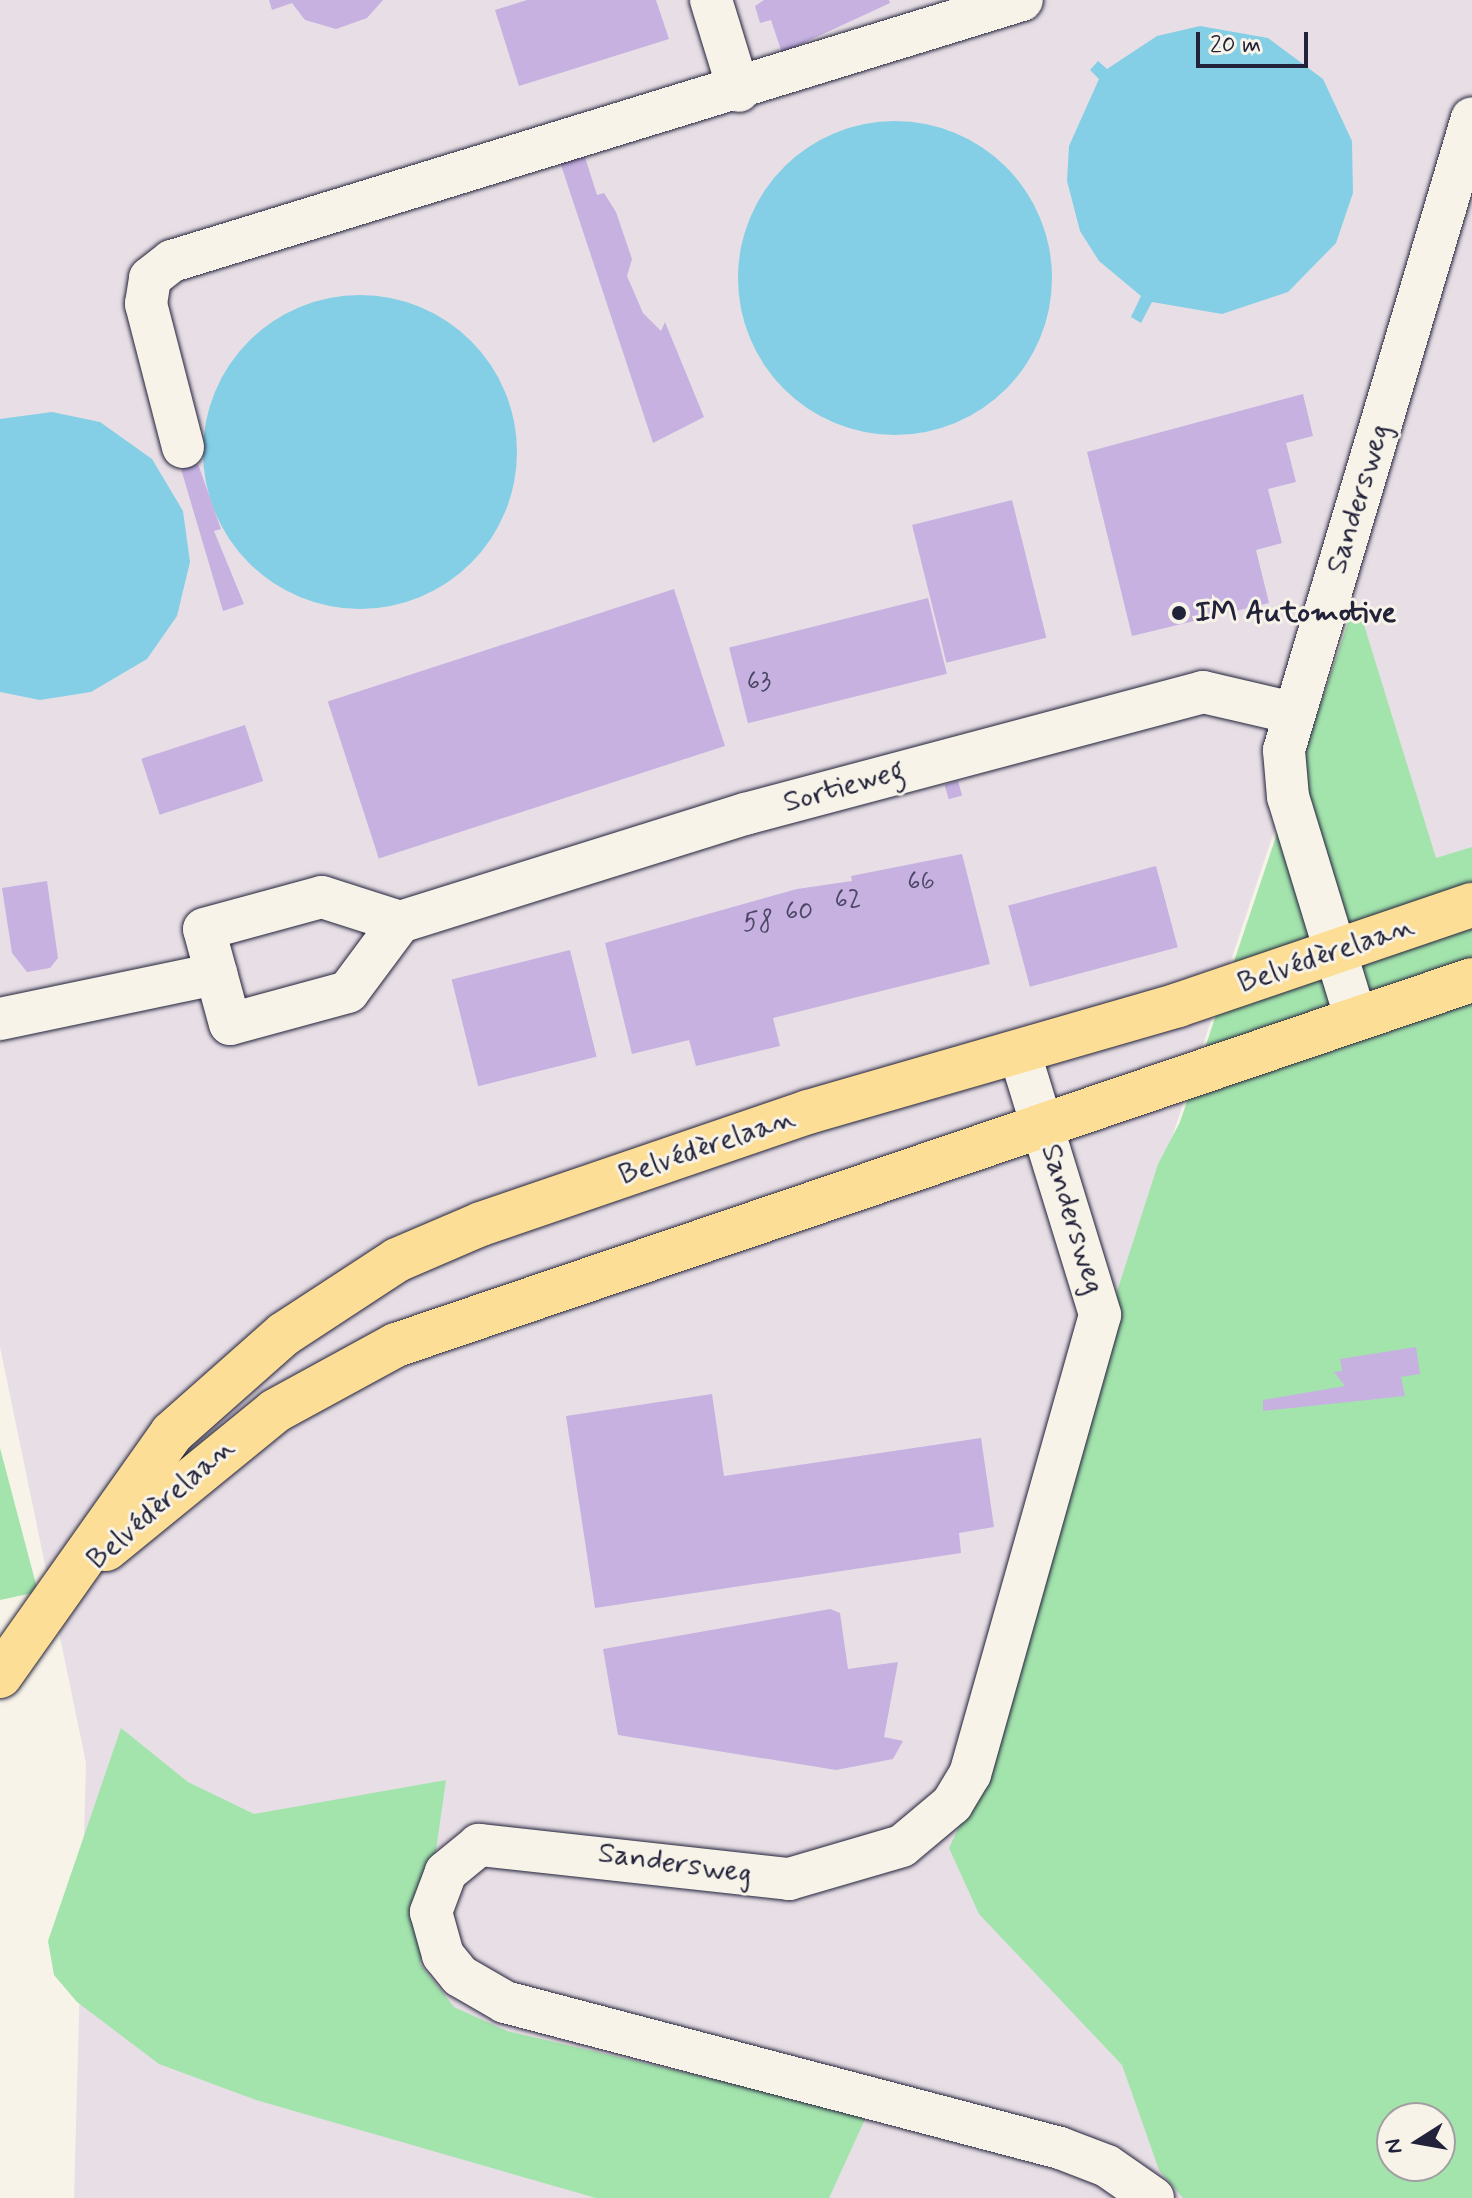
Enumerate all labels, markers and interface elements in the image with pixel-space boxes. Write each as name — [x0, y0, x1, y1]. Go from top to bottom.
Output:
scale bar — [1200, 16, 1312, 66]
text: 20 m — [1210, 30, 1261, 61]
street label: Sandersweg — [1319, 420, 1399, 578]
place label: IM Automotive — [1195, 595, 1390, 631]
marker: IM Automotive — [1170, 604, 1188, 622]
house number: 63 — [747, 667, 771, 699]
street label: Sortieweg — [779, 753, 909, 821]
house number: 66 — [907, 867, 935, 899]
house number: 62 — [834, 885, 862, 917]
house number: 60 — [785, 897, 813, 929]
house number: 58 — [743, 908, 773, 940]
street label: Belvédèrelaan — [1233, 908, 1419, 1002]
street label: Belvédèrelaan — [614, 1100, 800, 1194]
street label: Sandersweg — [1032, 1140, 1112, 1298]
street label: Belvédèrelaan — [80, 1430, 242, 1578]
street label: Sandersweg — [596, 1835, 754, 1893]
north arrow — [1376, 2102, 1456, 2182]
text: N — [1379, 2136, 1410, 2156]

